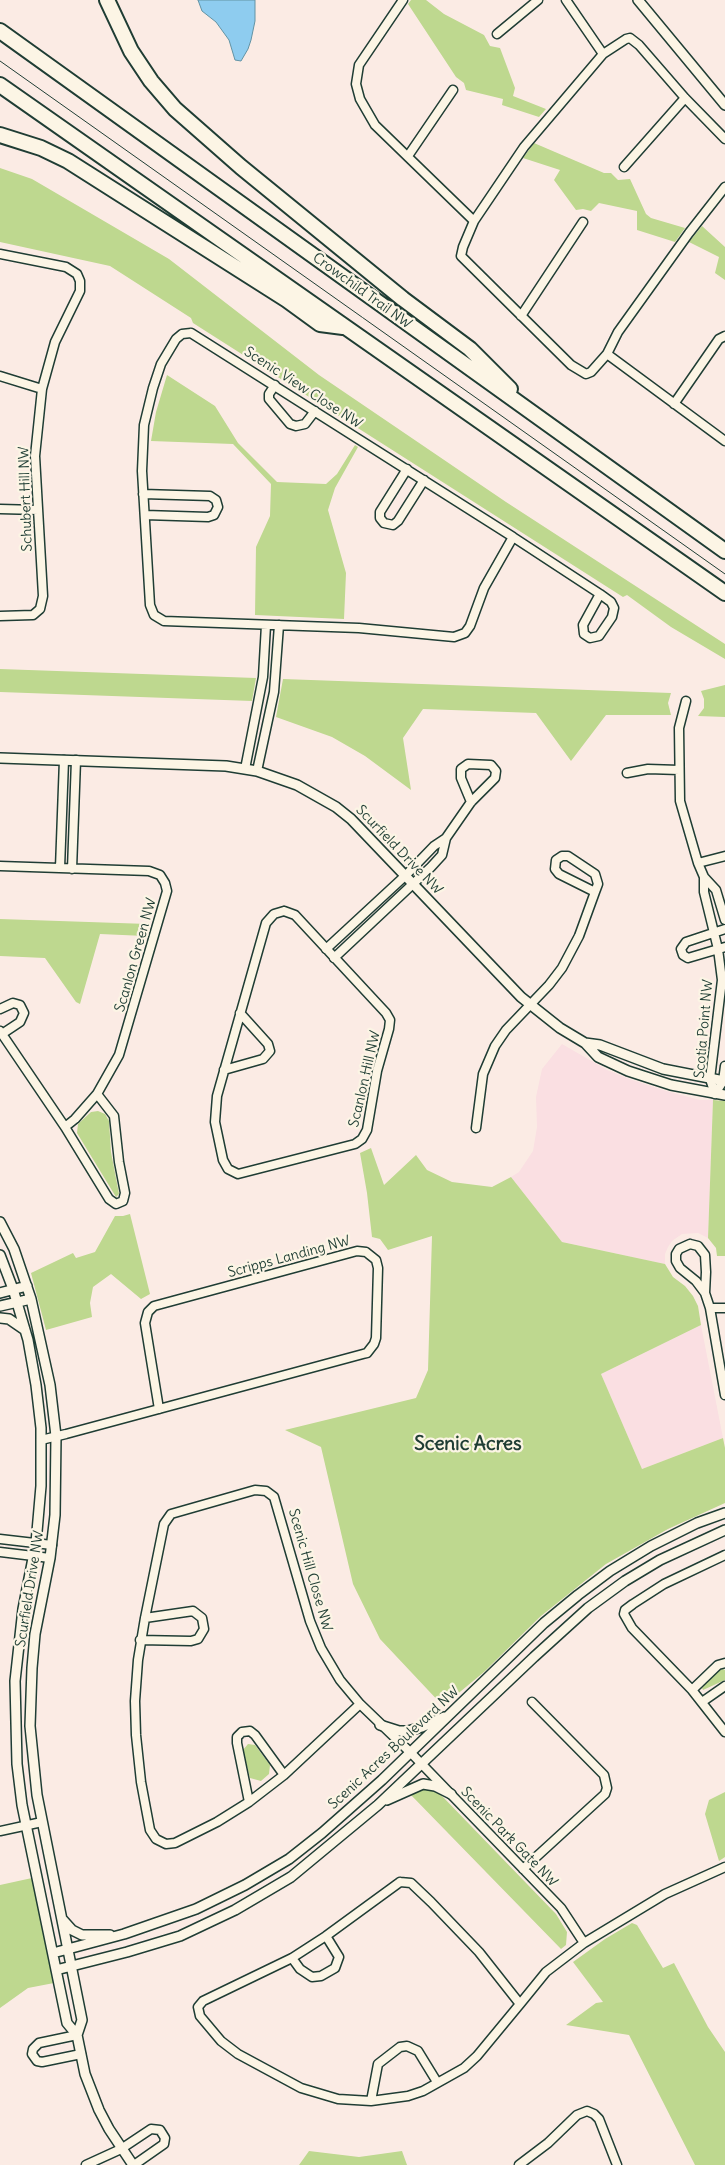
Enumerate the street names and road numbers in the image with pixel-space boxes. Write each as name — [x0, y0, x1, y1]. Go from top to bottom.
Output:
street label: Crowchild Trail NW — [309, 249, 415, 333]
street label: Scenic View Close NW — [241, 344, 365, 432]
street label: Schubert Hill NW — [16, 446, 36, 552]
street label: Scurfield Drive NW — [352, 802, 446, 898]
street label: Scanlon Green NW — [112, 896, 160, 1014]
street label: Scotia Point NW — [691, 979, 717, 1079]
street label: Scanlon Hill NW — [346, 1029, 384, 1129]
street label: Scripps Landing NW — [226, 1233, 352, 1281]
street label: Scenic Hill Close NW — [284, 1507, 336, 1633]
street label: Scurfield Drive NW — [13, 1530, 47, 1648]
street label: Scenic Acres Boulevard NW — [325, 1683, 463, 1813]
street label: Scenic Park Gate NW — [457, 1784, 561, 1890]

